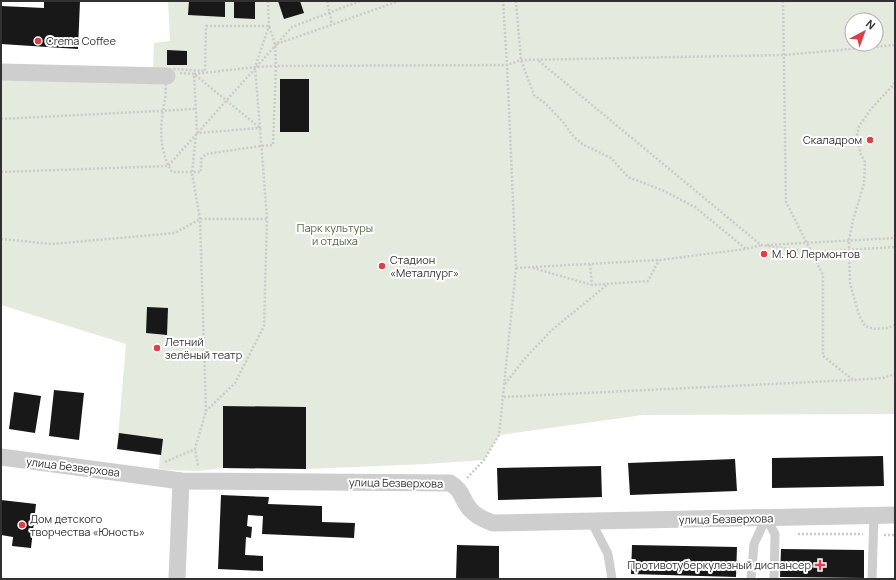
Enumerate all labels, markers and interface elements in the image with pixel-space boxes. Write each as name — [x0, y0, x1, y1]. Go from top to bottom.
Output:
north arrow — [844, 12, 884, 52]
text: N — [863, 16, 879, 32]
place label: Crema Coffee — [46, 33, 117, 48]
marker: Crema Coffee — [33, 36, 43, 46]
place label: Скаладром — [803, 132, 862, 147]
marker: Скаладром — [865, 135, 875, 145]
park label: Парк культуры и отдыха — [297, 220, 373, 248]
place label: М. Ю. Лермонтов — [772, 246, 860, 261]
marker: М. Ю. Лермонтов — [759, 249, 769, 259]
place label: Стадион «Металлург» — [390, 252, 459, 280]
marker: Стадион «Металлург» — [377, 261, 387, 271]
place label: Летний зелёный театр — [165, 334, 243, 362]
marker: Летний зелёный театр — [152, 343, 162, 353]
street label: улица Безверхова — [25, 453, 121, 480]
street label: улица Безверхова — [349, 474, 443, 491]
street label: улица Безверхова — [679, 510, 773, 527]
place label: Дом детского творчества «Юность» — [30, 511, 145, 539]
marker: Дом детского творчества «Юность» — [17, 520, 27, 530]
place label: Противотуберкулезный диспансер — [627, 557, 811, 572]
marker: Противотуберкулезный диспансер — [814, 559, 826, 571]

